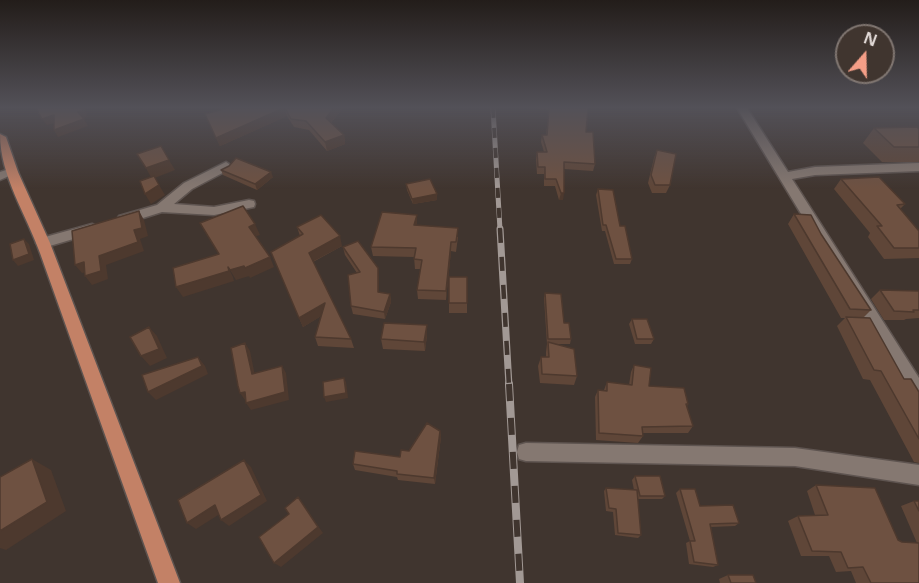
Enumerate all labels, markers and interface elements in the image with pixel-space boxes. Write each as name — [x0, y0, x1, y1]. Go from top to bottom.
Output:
north arrow — [835, 24, 895, 84]
text: N — [861, 26, 880, 52]

